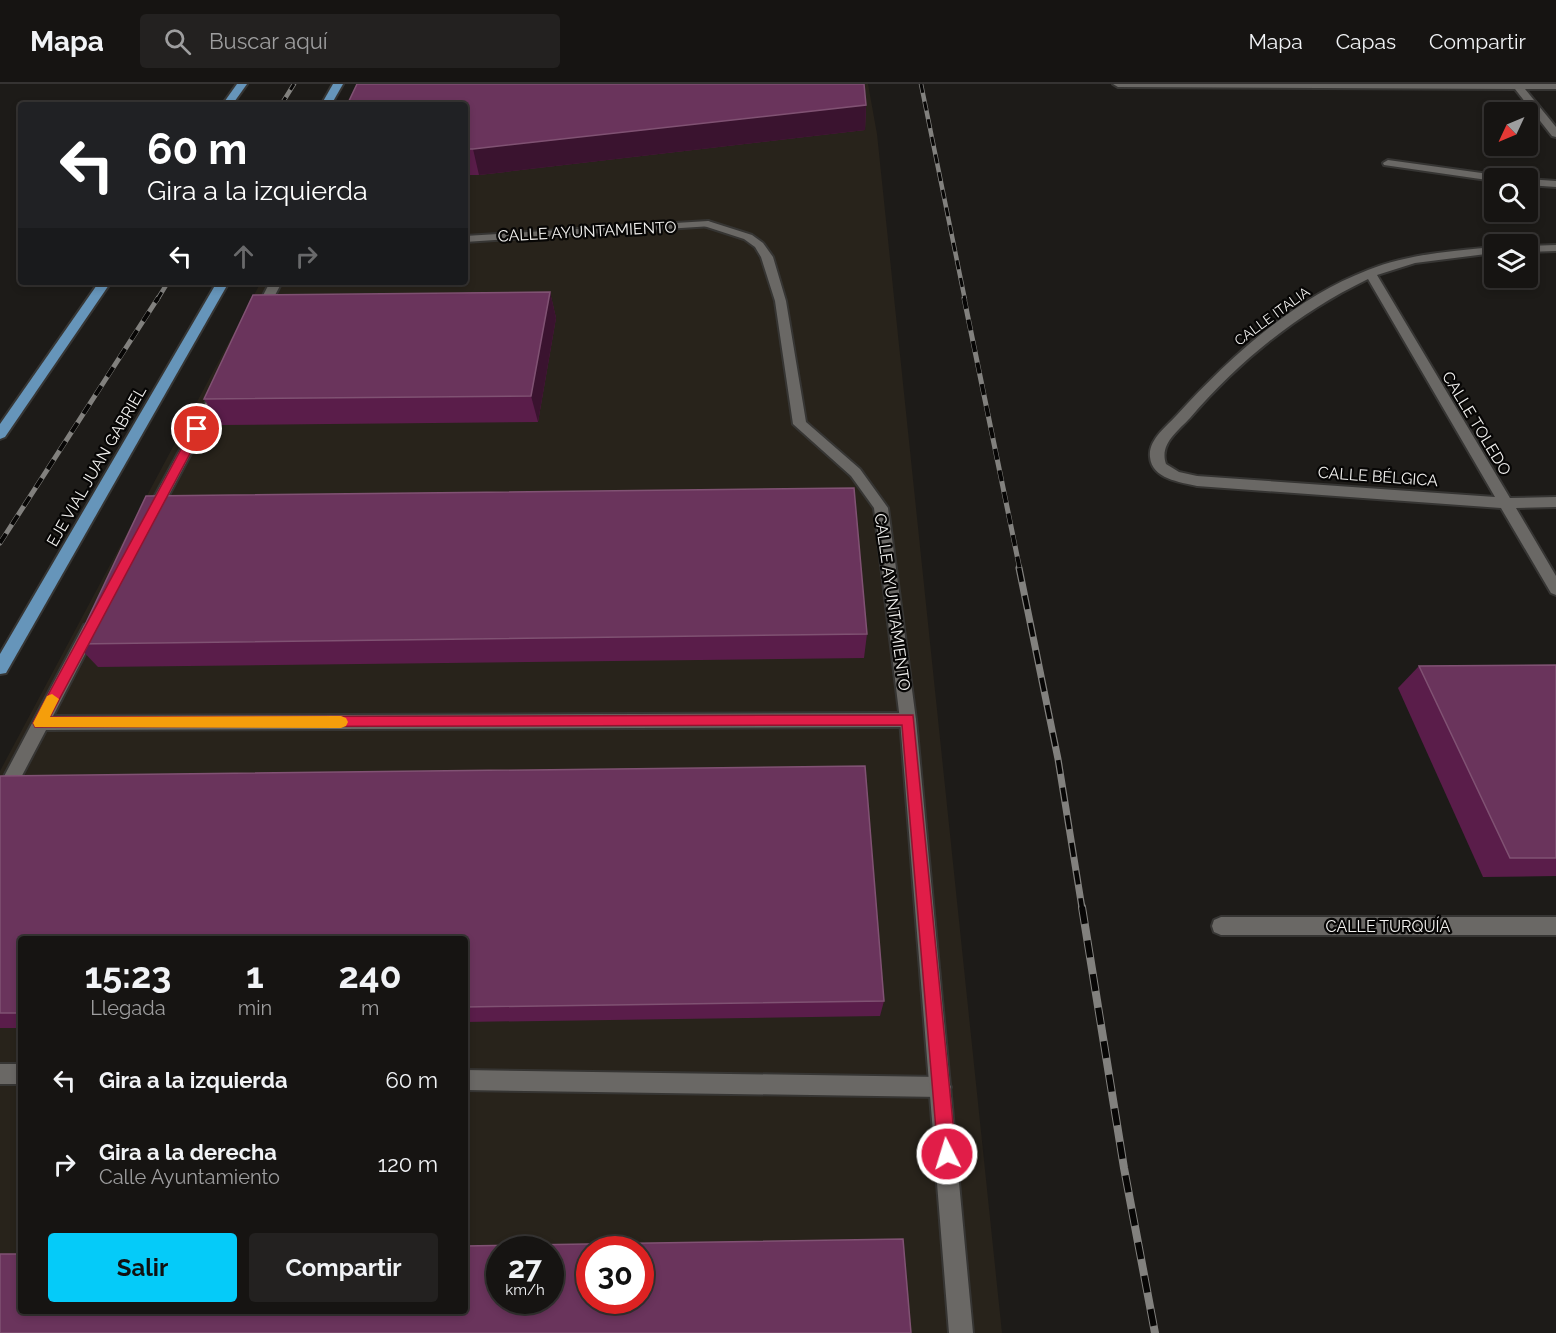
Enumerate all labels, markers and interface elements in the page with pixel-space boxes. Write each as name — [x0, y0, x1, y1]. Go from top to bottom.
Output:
search box — [140, 14, 560, 68]
text: Mapa — [30, 25, 104, 58]
icon: search — [161, 25, 194, 58]
text: Buscar aquí — [209, 28, 328, 54]
text: Mapa — [1248, 29, 1303, 54]
text: Capas — [1336, 29, 1396, 54]
text: Compartir — [1429, 29, 1526, 54]
north arrow — [1484, 102, 1538, 156]
map controls — [1484, 102, 1538, 288]
text: 60 m — [147, 125, 247, 174]
icon: left — [48, 126, 126, 204]
button: search — [1484, 168, 1538, 222]
text: Gira a la izquierda — [147, 175, 368, 206]
street label: CALLE AYUNTAMIENTO — [497, 217, 677, 246]
button: layers — [1484, 234, 1538, 288]
icon: left — [164, 240, 197, 273]
icon: ahead — [227, 240, 260, 273]
icon: right — [290, 240, 323, 273]
street label: CALLE ITALIA — [1231, 283, 1313, 349]
street label: CALLE TOLEDO — [1438, 368, 1515, 479]
street label: EJE VIAL JUAN GABRIEL — [43, 382, 150, 550]
pin — [171, 403, 222, 454]
icon: arrive — [180, 412, 213, 445]
street label: CALLE BÉLGICA — [1317, 462, 1439, 490]
street label: CALLE AYUNTAMIENTO — [871, 512, 914, 692]
street label: CALLE TURQUÍA — [1326, 916, 1451, 936]
text: 15:23 — [84, 954, 171, 996]
text: 1 — [246, 954, 264, 996]
text: 240 — [339, 954, 402, 996]
text: Llegada — [90, 996, 166, 1020]
text: min — [238, 996, 272, 1020]
text: m — [361, 996, 379, 1020]
icon: left — [48, 1064, 81, 1097]
text: Gira a la izquierda — [99, 1067, 288, 1093]
text: 60 m — [385, 1067, 438, 1093]
position arrow — [915, 1122, 979, 1186]
text: Gira a la derecha — [99, 1139, 277, 1165]
icon: right — [48, 1148, 81, 1181]
text: 120 m — [378, 1151, 438, 1177]
text: Calle Ayuntamiento — [99, 1165, 280, 1189]
button: Salir — [48, 1233, 237, 1302]
button: Compartir — [249, 1233, 438, 1302]
speed limit sign: 30 — [576, 1236, 654, 1314]
text: 27 — [508, 1250, 542, 1285]
text: km/h — [505, 1281, 545, 1299]

